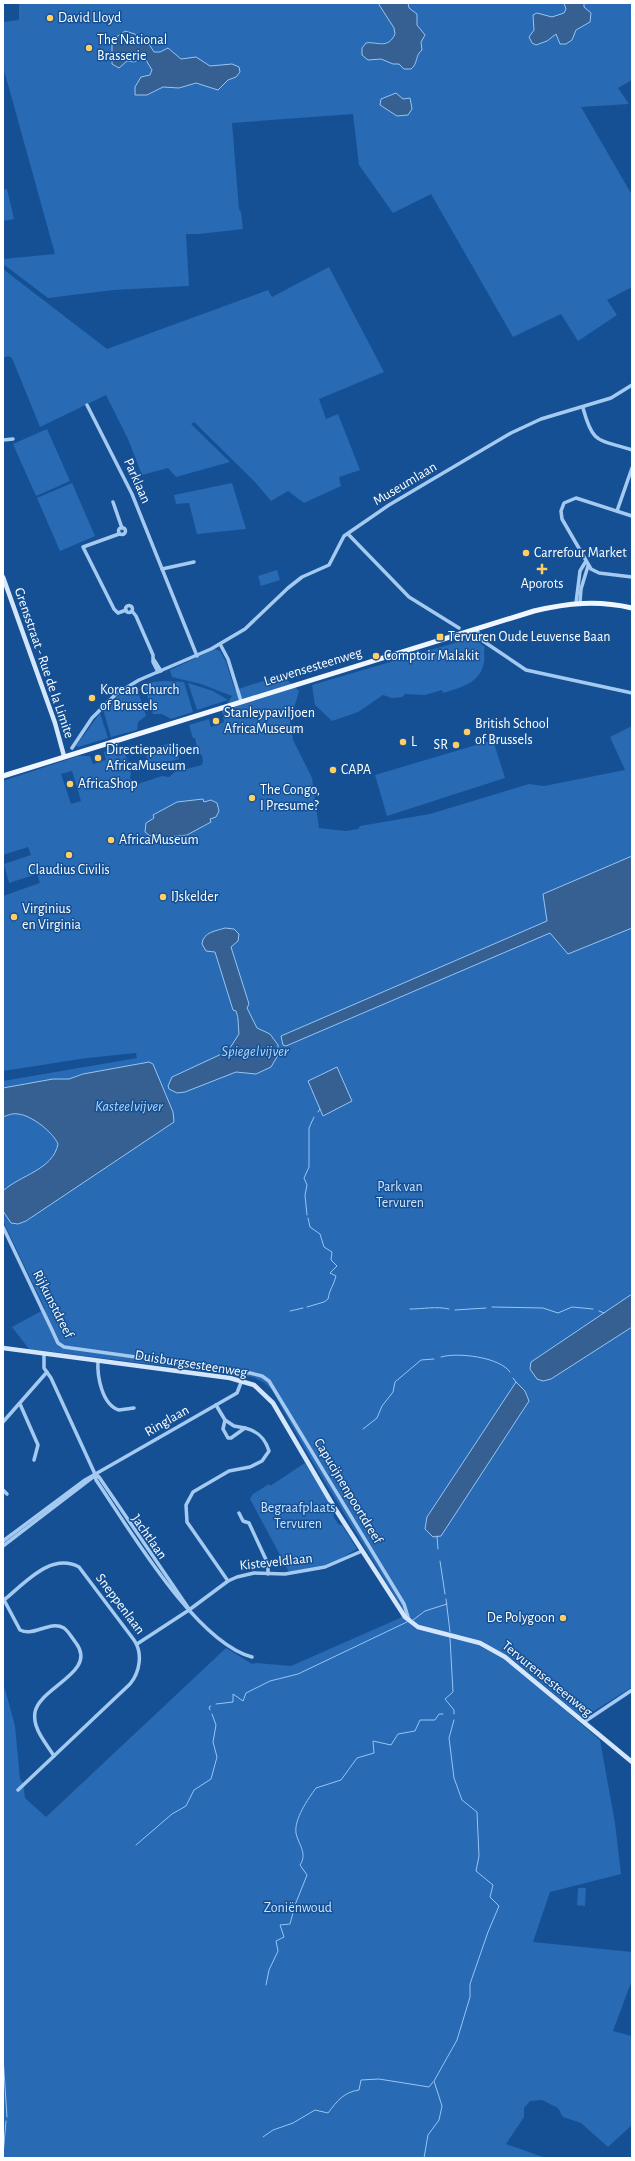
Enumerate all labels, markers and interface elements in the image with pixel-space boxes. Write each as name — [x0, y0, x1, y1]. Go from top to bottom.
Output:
place label: David Lloyd — [58, 11, 121, 25]
marker: David Lloyd — [45, 13, 55, 23]
place label: The National Brasserie — [97, 33, 167, 63]
marker: The National Brasserie — [84, 43, 94, 53]
street label: Parklaan — [121, 456, 153, 506]
street label: Museumlaan — [371, 460, 439, 508]
place label: Carrefour Market — [534, 546, 627, 560]
marker: Carrefour Market — [521, 548, 531, 558]
marker: Aporots — [537, 564, 547, 574]
place label: Aporots — [521, 577, 563, 591]
street label: Grensstraat - Rue de la Limite — [12, 586, 76, 740]
place label: Tervuren Oude Leuvense Baan — [448, 630, 610, 644]
marker: Tervuren Oude Leuvense Baan — [435, 632, 445, 642]
street label: Leuvensesteenweg — [262, 645, 364, 689]
place label: Comptoir Malakit — [384, 649, 479, 663]
marker: Comptoir Malakit — [371, 651, 381, 661]
place label: Korean Church of Brussels — [100, 683, 180, 713]
marker: Korean Church of Brussels — [87, 693, 97, 703]
place label: Stanleypaviljoen AfricaMuseum — [224, 706, 315, 736]
marker: Stanleypaviljoen AfricaMuseum — [211, 716, 221, 726]
place label: British School of Brussels — [475, 717, 549, 747]
marker: British School of Brussels — [462, 727, 472, 737]
place label: L — [411, 735, 417, 749]
marker: L — [398, 737, 408, 747]
place label: SR — [434, 738, 448, 752]
marker: SR — [451, 740, 461, 750]
place label: Directiepaviljoen AfricaMuseum — [106, 743, 200, 773]
marker: Directiepaviljoen AfricaMuseum — [93, 753, 103, 763]
place label: CAPA — [341, 763, 371, 777]
marker: CAPA — [328, 765, 338, 775]
place label: AfricaShop — [78, 777, 138, 791]
marker: AfricaShop — [65, 779, 75, 789]
place label: The Congo, I Presume? — [260, 783, 320, 813]
marker: The Congo, I Presume? — [247, 793, 257, 803]
place label: AfricaMuseum — [119, 833, 199, 847]
marker: AfricaMuseum — [106, 835, 116, 845]
marker: Claudius Civilis — [64, 850, 74, 860]
place label: Claudius Civilis — [28, 863, 110, 877]
place label: IJskelder — [171, 890, 219, 904]
marker: IJskelder — [158, 892, 168, 902]
place label: Virginius en Virginia — [22, 902, 82, 932]
marker: Virginius en Virginia — [9, 912, 19, 922]
water label: Spiegelvijver — [221, 1044, 290, 1059]
water label: Kasteelvijver — [95, 1099, 164, 1114]
park label: Park van Tervuren — [376, 1180, 424, 1210]
street label: Rijkunstdreef — [30, 1268, 76, 1341]
street label: Duisburgsesteenweg — [134, 1348, 248, 1380]
street label: Ringlaan — [142, 1403, 192, 1439]
street label: Capucijnenpoortdreef — [311, 1436, 385, 1547]
park label: Begraafplaats Tervuren — [260, 1501, 336, 1531]
street label: Jachtlaan — [129, 1512, 169, 1562]
street label: Kisteveldlaan — [239, 1551, 313, 1573]
street label: Sneppenlaan — [93, 1571, 147, 1637]
place label: De Polygoon — [487, 1611, 555, 1625]
marker: De Polygoon — [558, 1613, 568, 1623]
street label: Tervurensesteenweg — [499, 1638, 595, 1720]
park label: Zoniënwoud — [264, 1901, 332, 1915]

